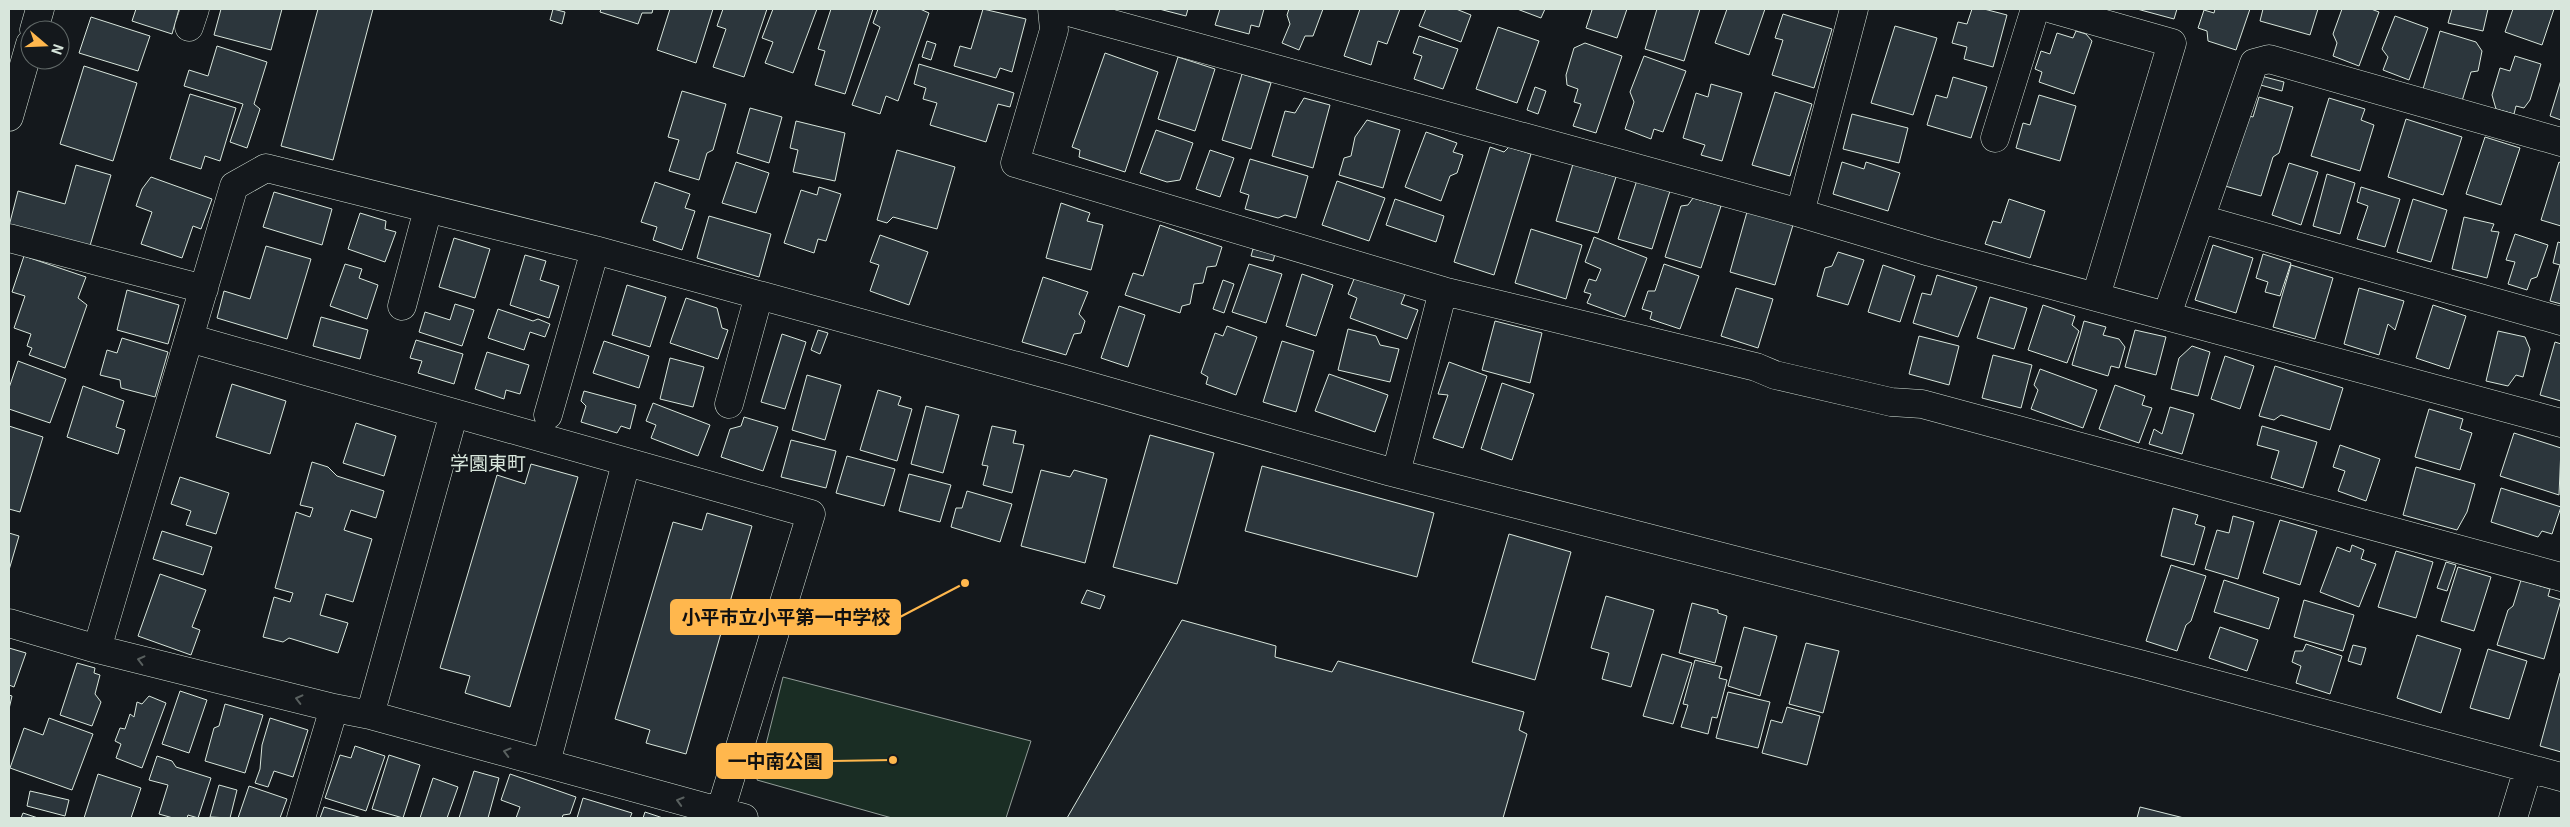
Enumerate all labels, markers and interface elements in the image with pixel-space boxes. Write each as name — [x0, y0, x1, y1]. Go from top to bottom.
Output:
north arrow — [20, 20, 70, 70]
text: N — [47, 41, 69, 58]
district label: 学園東町 — [450, 448, 526, 475]
callout: 小平市立小平第一中学校 — [671, 600, 900, 634]
text: 小平市立小平第一中学校 — [681, 602, 891, 629]
one-way arrow — [137, 655, 146, 666]
one-way arrow — [295, 695, 303, 705]
callout: 一中南公園 — [717, 744, 832, 778]
text: 一中南公園 — [727, 746, 823, 773]
one-way arrow — [503, 747, 512, 758]
one-way arrow — [677, 796, 685, 806]

